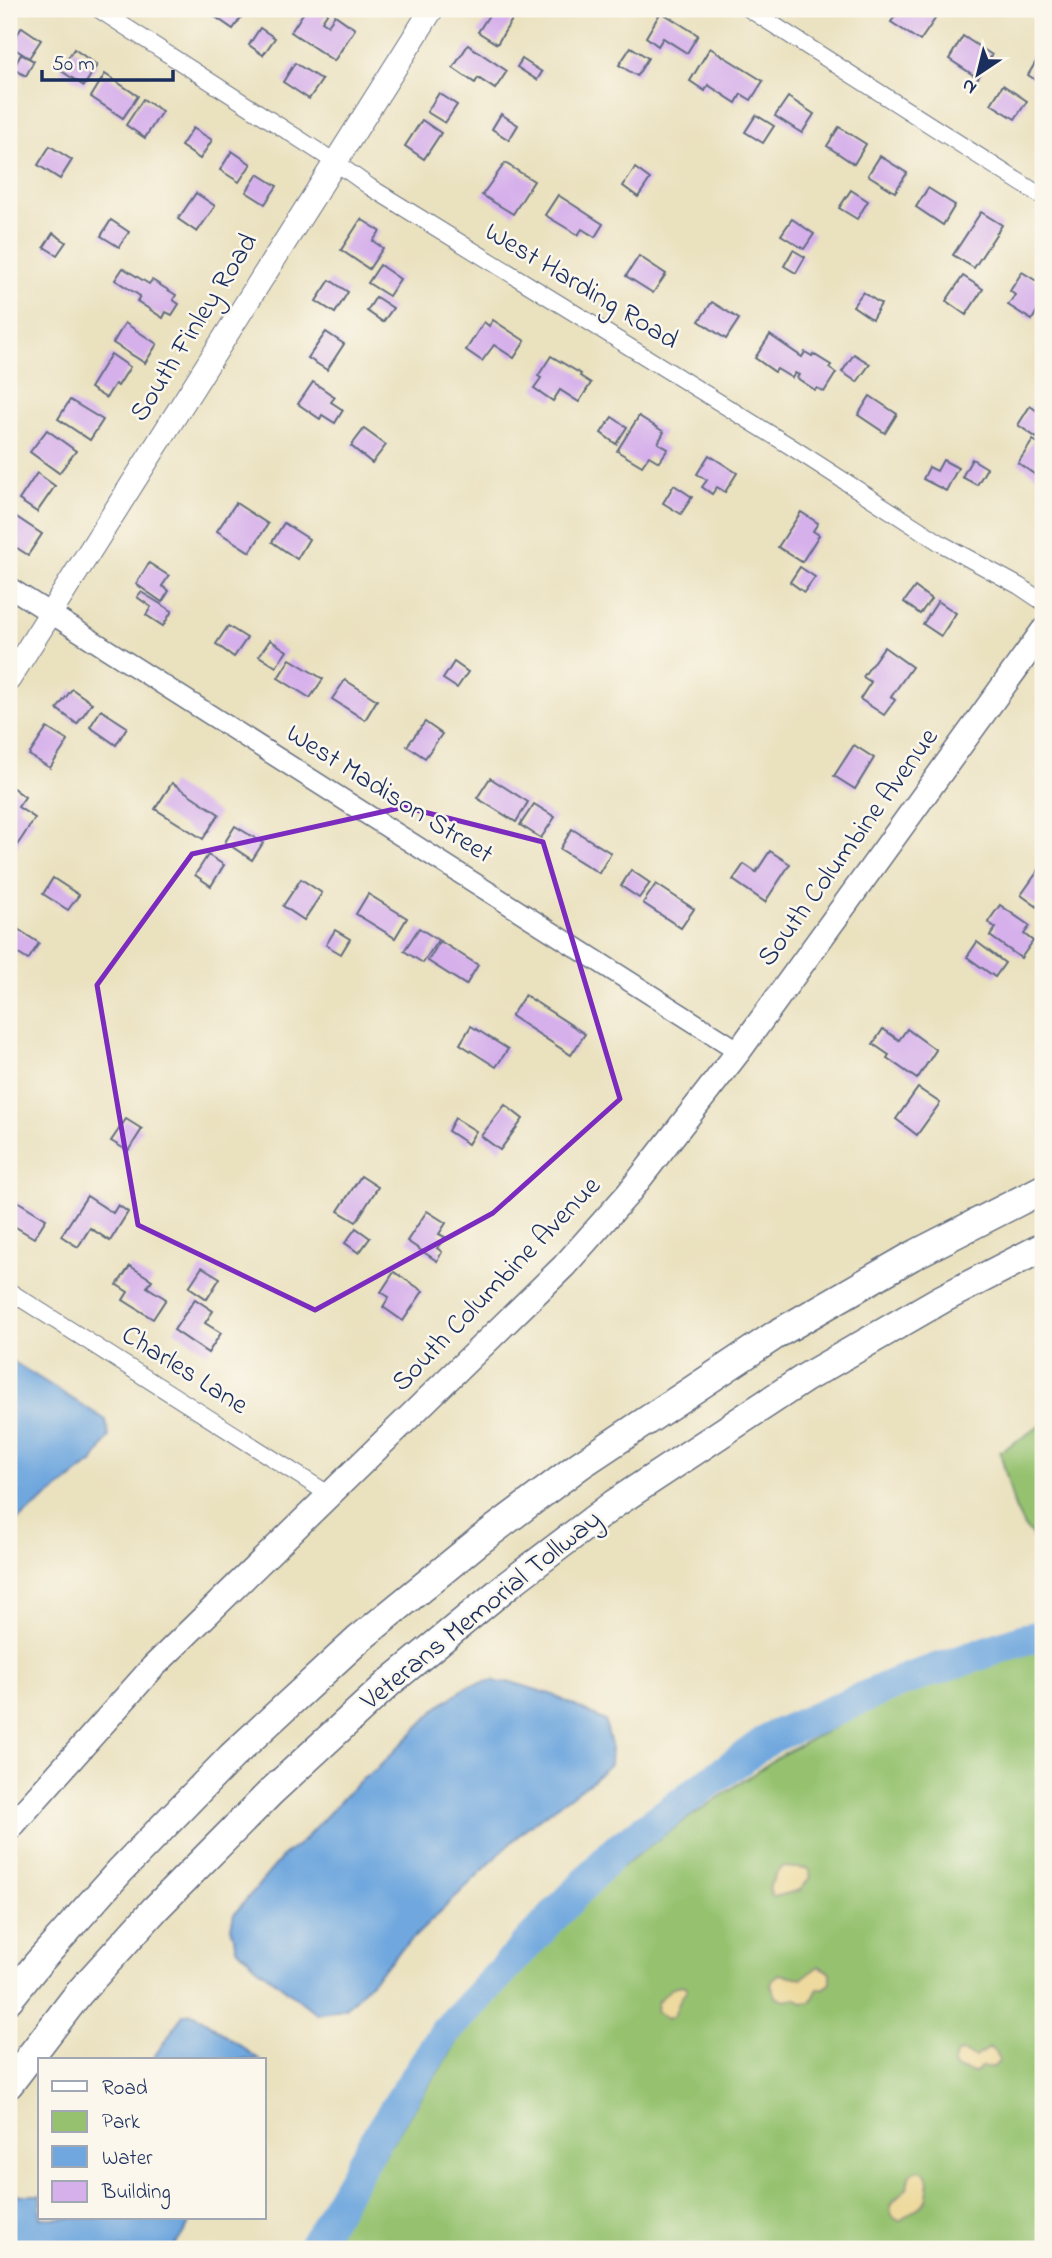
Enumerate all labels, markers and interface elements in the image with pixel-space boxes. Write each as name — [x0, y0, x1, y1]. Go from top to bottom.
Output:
scale bar — [42, 38, 173, 82]
north arrow — [944, 38, 1014, 108]
text: 50 m — [52, 50, 95, 80]
text: N — [957, 71, 983, 101]
street label: West Harding Road — [476, 213, 686, 361]
street label: South Finley Road — [120, 225, 270, 430]
street label: West Madison Street — [277, 715, 501, 875]
street label: South Columbine Avenue — [748, 720, 950, 976]
street label: South Columbine Avenue — [383, 1167, 612, 1402]
street label: Charles Lane — [113, 1316, 256, 1426]
street label: Veterans Memorial Tollway — [352, 1501, 611, 1722]
legend — [38, 2058, 266, 2220]
text: Road — [102, 2074, 148, 2104]
text: Park — [102, 2108, 141, 2138]
text: Water — [102, 2144, 153, 2174]
text: Building — [101, 2178, 171, 2210]

